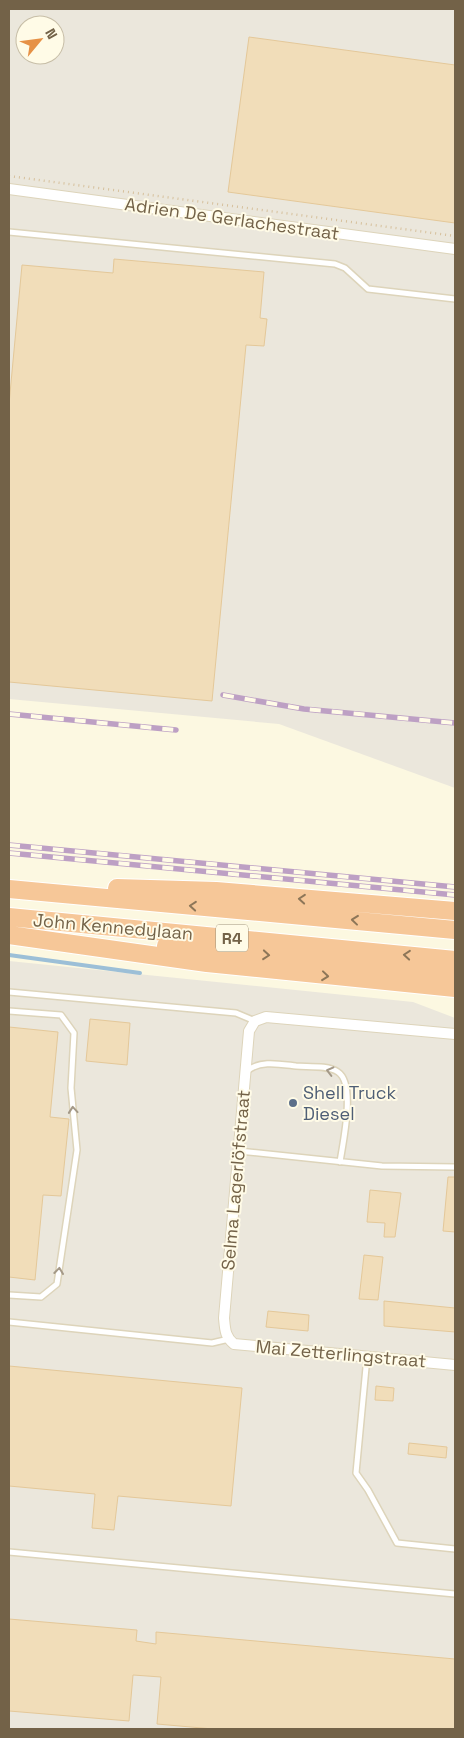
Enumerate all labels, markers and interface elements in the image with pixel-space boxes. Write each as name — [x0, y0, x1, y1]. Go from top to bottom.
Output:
north arrow — [15, 15, 65, 65]
text: N — [41, 25, 62, 42]
street label: Adrien De Gerlachestraat — [123, 192, 341, 245]
one-way arrow — [298, 893, 306, 904]
one-way arrow — [188, 901, 196, 912]
street label: John Kennedylaan — [32, 908, 194, 945]
one-way arrow — [350, 915, 358, 926]
road number: R4 — [216, 924, 248, 951]
one-way arrow — [263, 949, 271, 960]
one-way arrow — [402, 950, 410, 961]
one-way arrow — [321, 970, 329, 981]
one-way arrow — [326, 1066, 335, 1076]
place label: Shell Truck Diesel — [303, 1081, 396, 1125]
street label: Selma Lagerlöfstraat — [216, 1089, 255, 1271]
marker: Shell Truck Diesel — [287, 1097, 299, 1109]
one-way arrow — [68, 1106, 79, 1114]
one-way arrow — [53, 1267, 64, 1275]
street label: Mai Zetterlingstraat — [255, 1335, 427, 1372]

